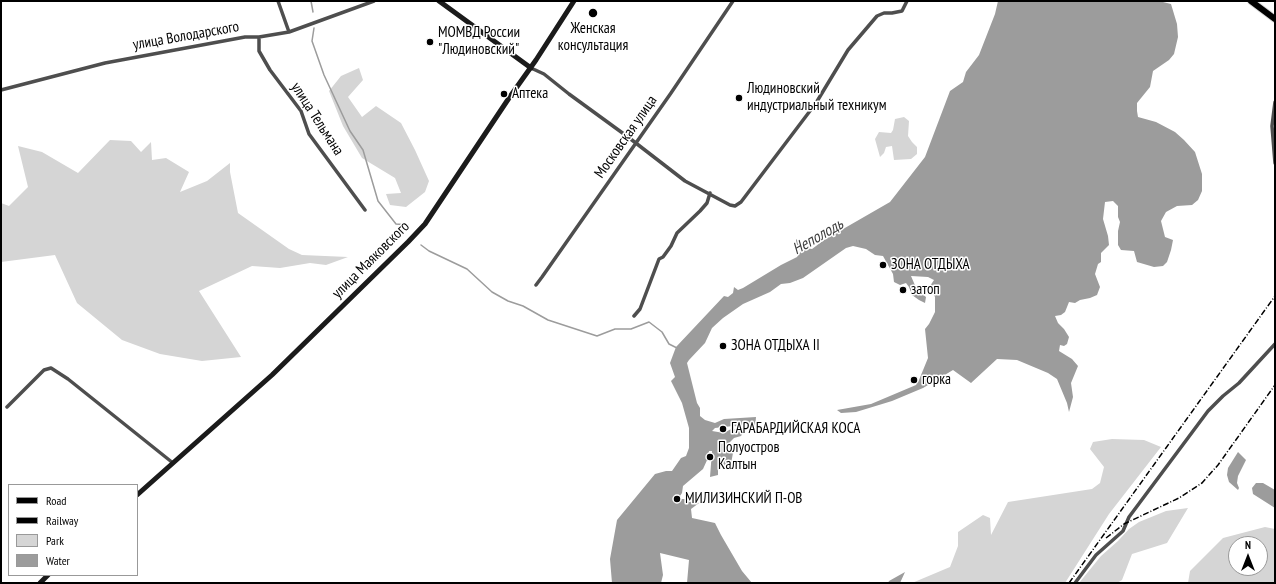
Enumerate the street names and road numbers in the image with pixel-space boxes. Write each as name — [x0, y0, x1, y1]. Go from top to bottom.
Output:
street label: улица Володарского — [132, 18, 240, 54]
street label: улица Тельмана — [287, 79, 347, 159]
street label: Московская улица — [591, 92, 661, 182]
street label: улица Маяковского — [329, 218, 413, 302]

